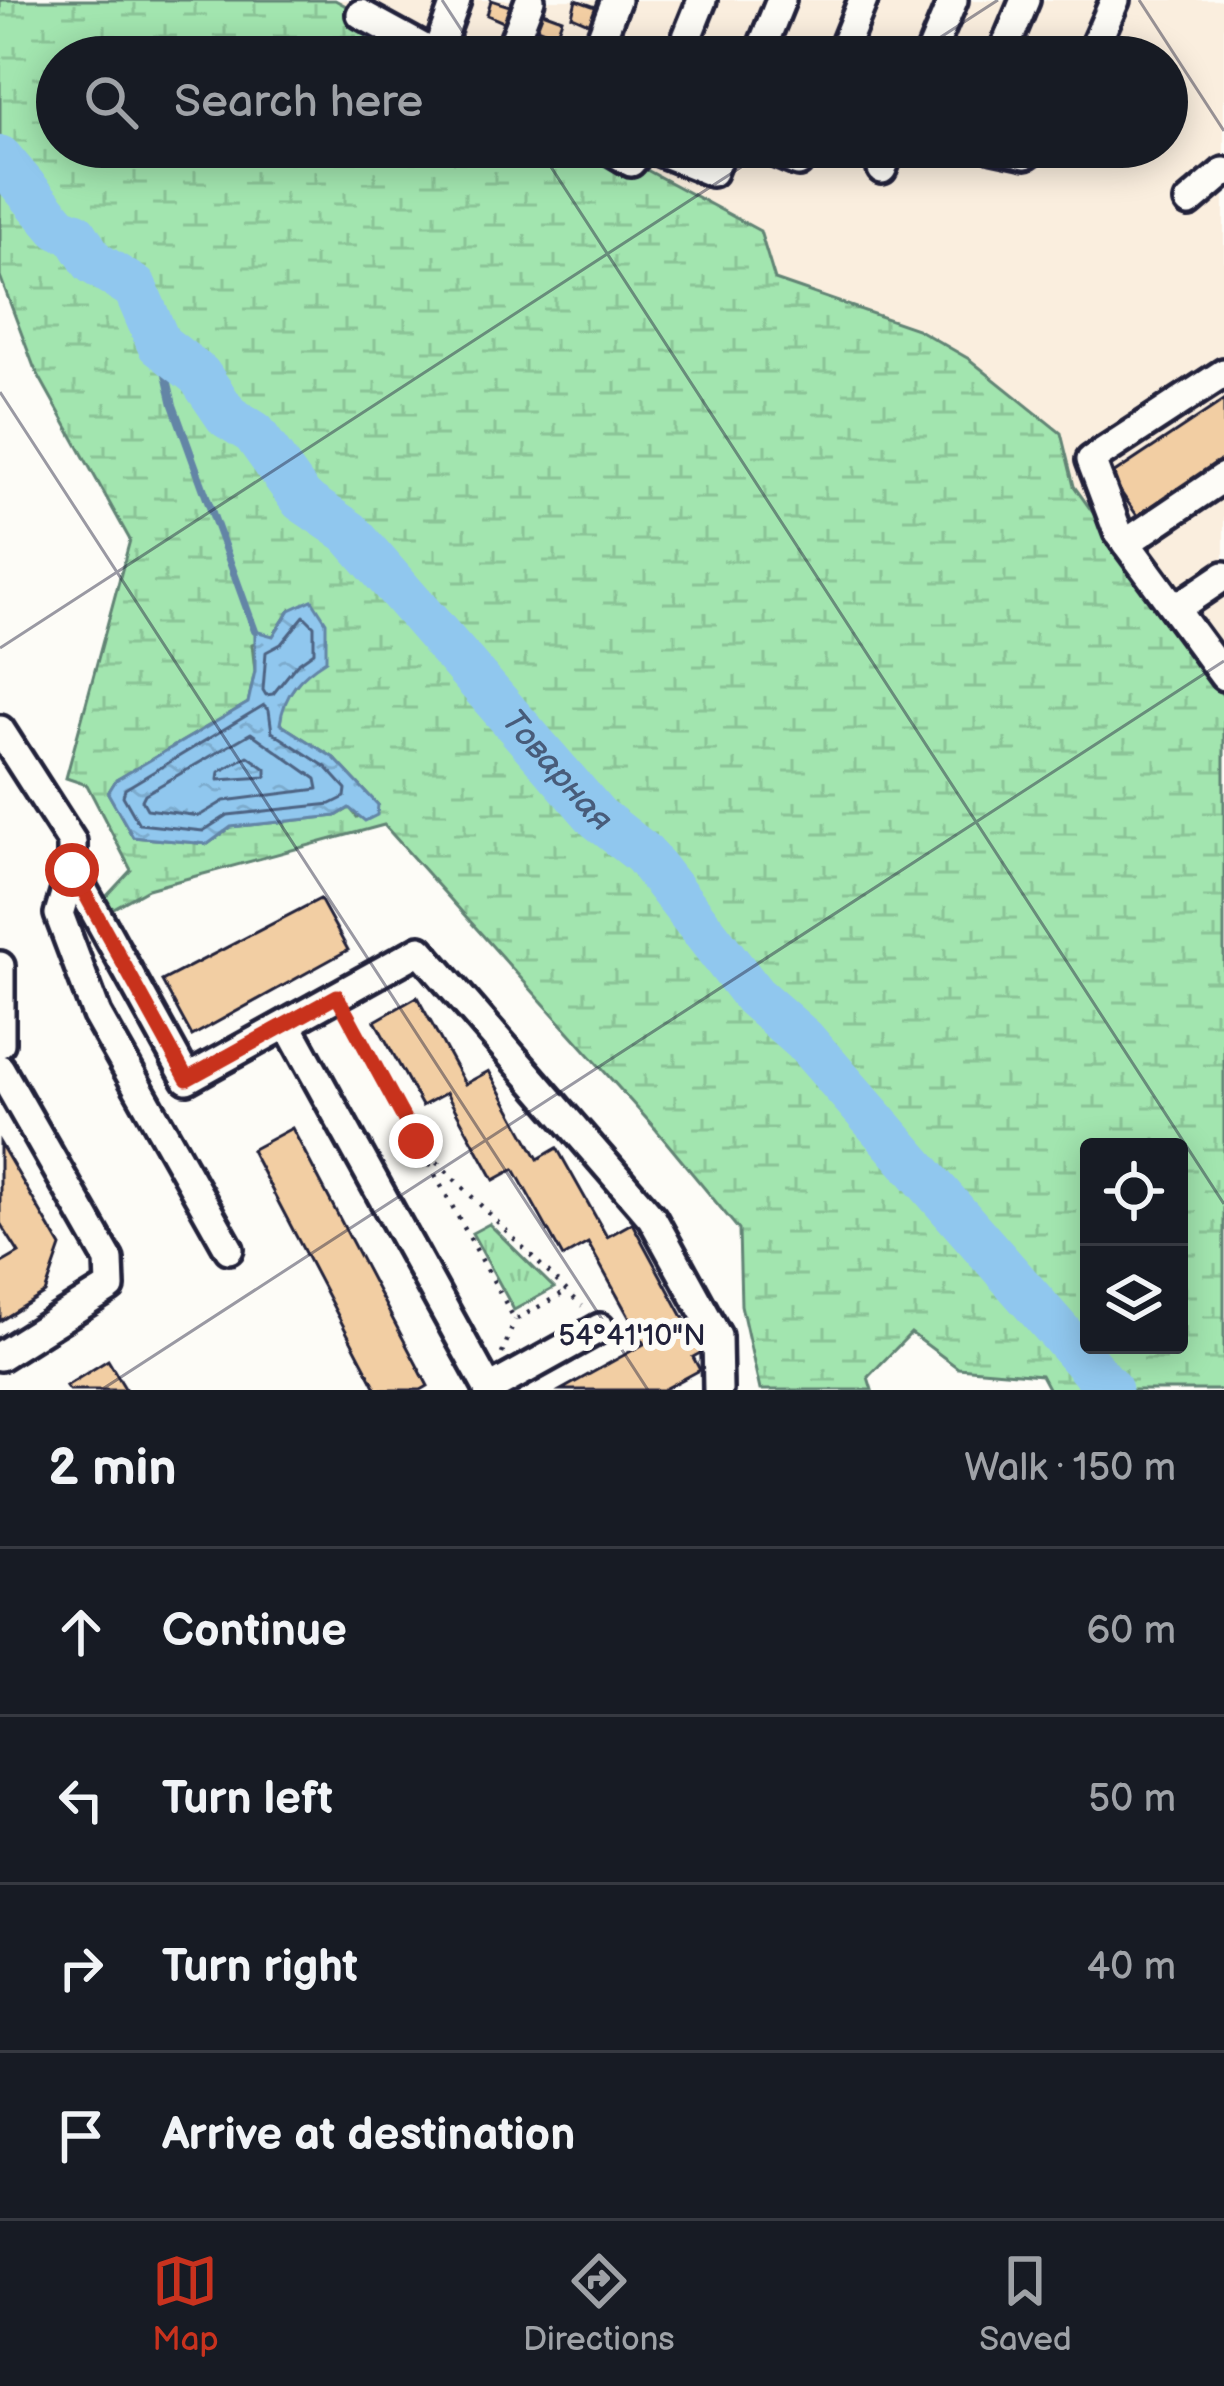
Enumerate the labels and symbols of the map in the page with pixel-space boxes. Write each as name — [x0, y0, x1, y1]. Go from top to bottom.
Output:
water label: Товарная — [493, 701, 619, 841]
route start — [45, 843, 99, 897]
route end — [389, 1114, 443, 1168]
text: 54°41'10"N — [558, 1318, 706, 1354]

